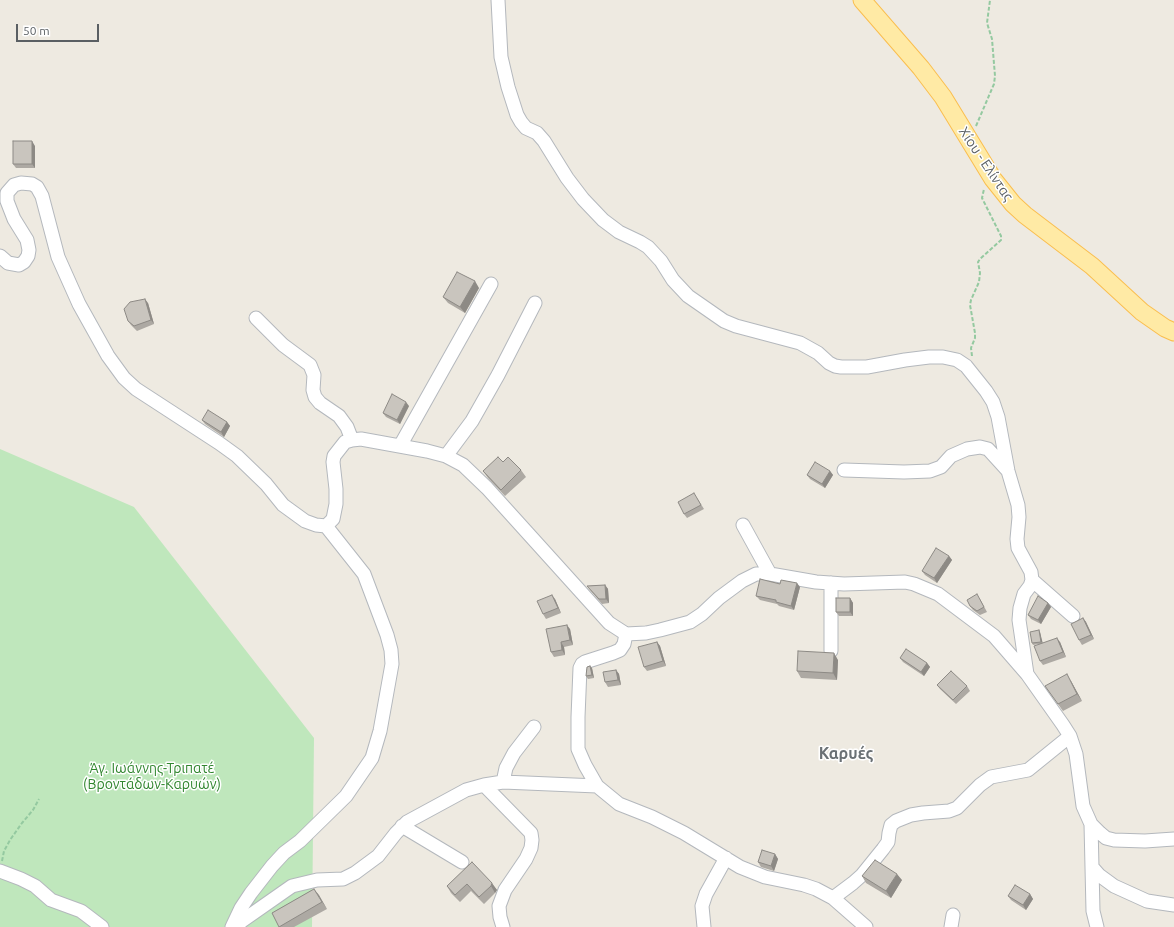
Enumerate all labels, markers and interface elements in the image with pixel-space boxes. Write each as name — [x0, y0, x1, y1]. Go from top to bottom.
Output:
scale bar — [18, 16, 101, 42]
text: 50 m — [23, 24, 50, 37]
street label: Χίου - Ελίντας — [955, 124, 1017, 204]
district label: Καρυές — [819, 744, 873, 764]
park label: Άγ. Ιωάννης-Τριπατέ (Βροντάδων-Καρυών) — [83, 760, 221, 792]

